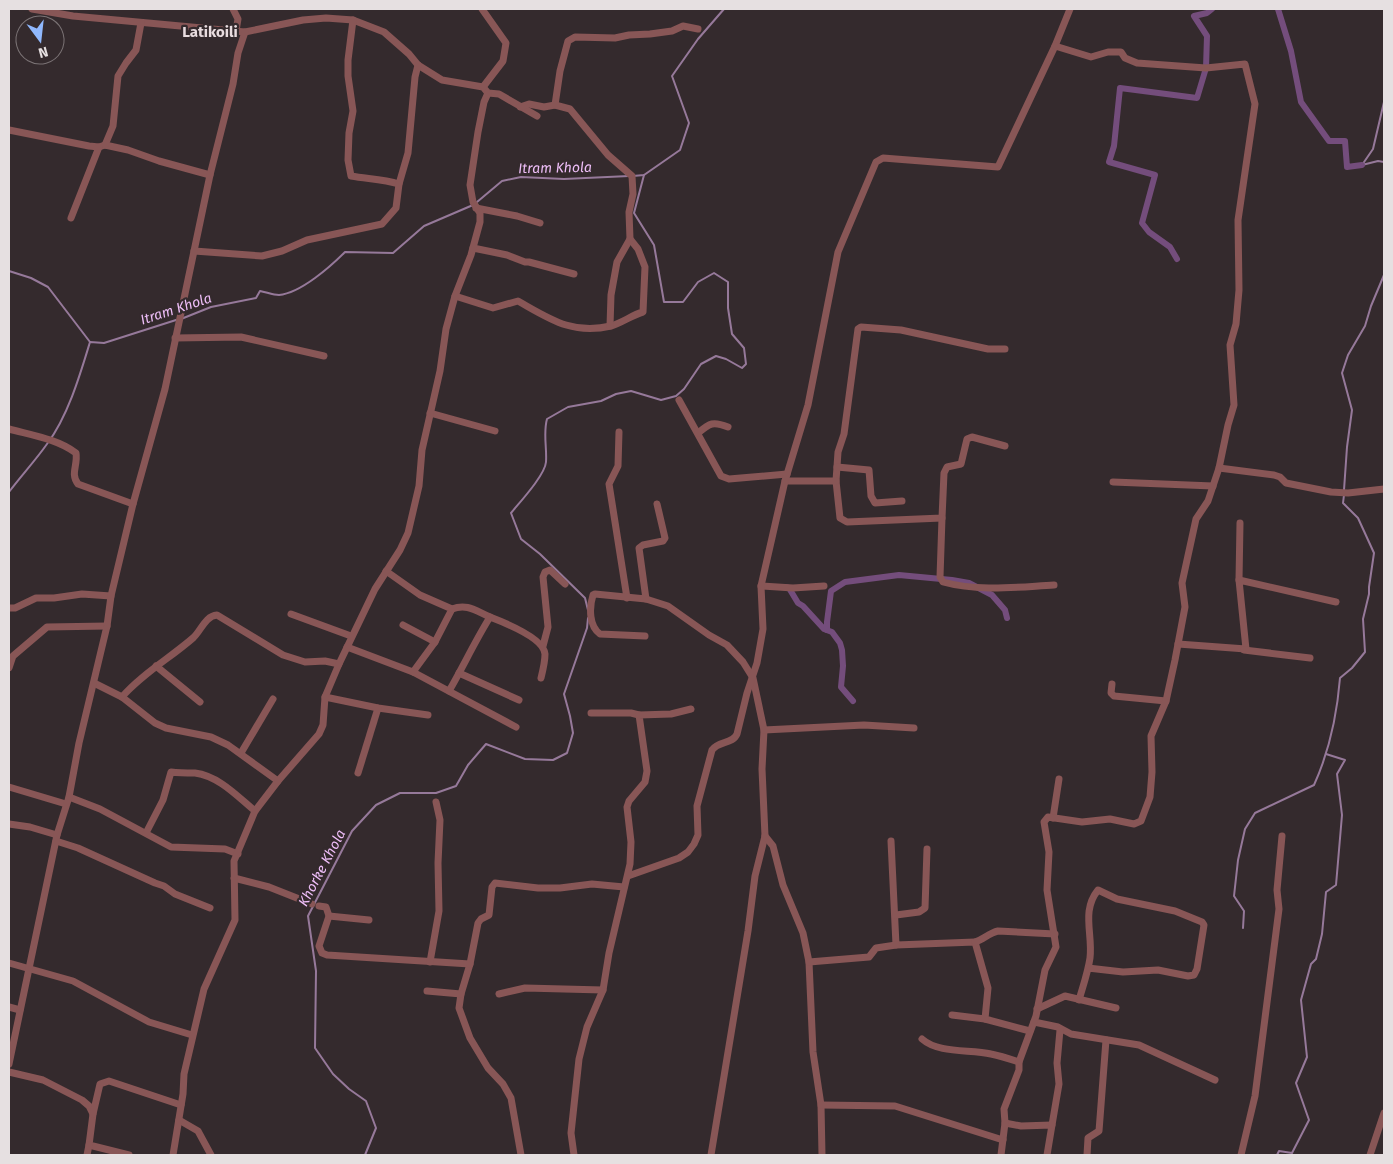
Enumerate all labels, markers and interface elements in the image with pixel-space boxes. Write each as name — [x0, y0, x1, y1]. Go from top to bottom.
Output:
north arrow — [15, 15, 65, 65]
district label: Latikoili — [182, 23, 238, 41]
text: N — [37, 43, 50, 61]
water label: Itram Khola — [518, 159, 592, 177]
water label: Itram Khola — [138, 290, 214, 328]
water label: Khorke Khola — [295, 827, 349, 909]

